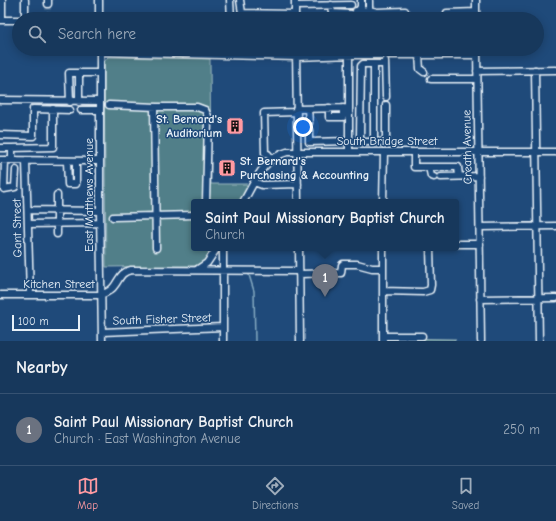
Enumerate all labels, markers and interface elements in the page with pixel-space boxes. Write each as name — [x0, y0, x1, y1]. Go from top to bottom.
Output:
search box — [12, 12, 544, 56]
icon: search — [26, 23, 48, 45]
text: Search here — [58, 25, 136, 43]
street label: Creath Avenue — [459, 110, 475, 184]
place label: St. Bernard's Auditorium — [156, 112, 222, 140]
building icon: St. Bernard's Auditorium — [225, 116, 245, 136]
your location — [293, 117, 313, 137]
street label: South Bridge Street — [337, 134, 438, 148]
street label: East Matthews Avenue — [82, 138, 96, 252]
place label: St. Bernard's Purchasing & Accounting — [240, 154, 369, 182]
building icon: St. Bernard's Purchasing & Accounting — [217, 158, 237, 178]
street label: Gant Street — [9, 198, 25, 258]
popup — [191, 199, 459, 251]
text: Saint Paul Missionary Baptist Church — [205, 209, 445, 227]
text: Church — [205, 227, 245, 242]
pin: 1 — [312, 264, 338, 297]
street label: Kitchen Street — [23, 277, 95, 291]
street label: South Fisher Street — [112, 310, 212, 328]
scale bar — [12, 313, 80, 332]
text: 100 m — [18, 315, 49, 328]
text: Nearby — [16, 358, 67, 377]
text: Saint Paul Missionary Baptist Church — [54, 413, 293, 431]
text: 1 — [26, 422, 32, 437]
text: 250 m — [503, 422, 540, 437]
text: Church · East Washington Avenue — [54, 431, 240, 446]
tab: Map — [77, 475, 99, 512]
tab: Directions — [252, 475, 299, 512]
tab: Saved — [452, 475, 479, 512]

